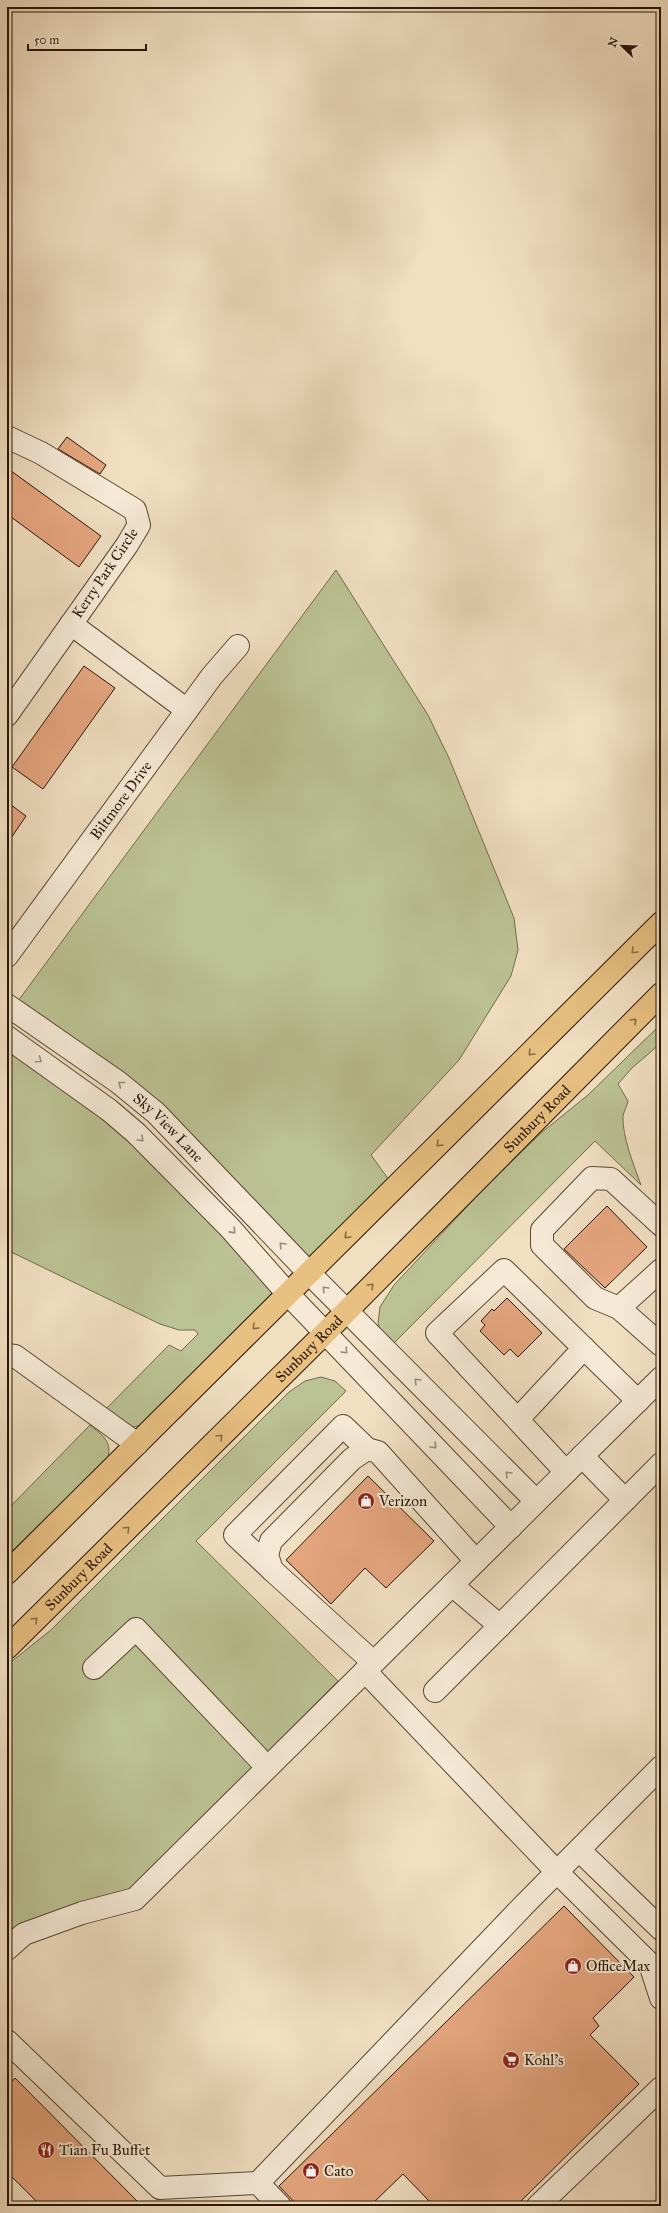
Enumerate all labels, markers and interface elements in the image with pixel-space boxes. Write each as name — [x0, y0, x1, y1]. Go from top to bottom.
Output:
scale bar — [28, 26, 146, 52]
north arrow — [602, 26, 642, 66]
text: 50 m — [34, 33, 59, 47]
text: N — [605, 35, 621, 49]
street label: Kerry Park Circle — [68, 524, 142, 622]
street label: Biltmore Drive — [86, 757, 156, 843]
one-way arrow — [631, 946, 638, 954]
one-way arrow — [629, 1018, 637, 1026]
one-way arrow — [529, 1048, 536, 1055]
one-way arrow — [34, 1055, 41, 1062]
street label: Sunbury Road — [500, 1081, 575, 1156]
one-way arrow — [118, 1082, 125, 1089]
street label: Sky View Lane — [129, 1089, 207, 1166]
one-way arrow — [136, 1134, 144, 1142]
one-way arrow — [436, 1139, 444, 1147]
one-way arrow — [228, 1227, 235, 1234]
one-way arrow — [344, 1231, 352, 1239]
one-way arrow — [280, 1242, 287, 1250]
one-way arrow — [366, 1283, 374, 1291]
one-way arrow — [322, 1286, 330, 1294]
street label: Sunbury Road — [271, 1311, 347, 1386]
one-way arrow — [252, 1322, 260, 1330]
one-way arrow — [340, 1347, 347, 1354]
one-way arrow — [414, 1378, 422, 1386]
one-way arrow — [215, 1434, 223, 1442]
one-way arrow — [429, 1441, 437, 1449]
one-way arrow — [505, 1471, 513, 1479]
shop icon: Verizon — [356, 1491, 376, 1511]
place label: Verizon — [378, 1492, 427, 1510]
one-way arrow — [122, 1526, 130, 1534]
street label: Sunbury Road — [41, 1539, 117, 1614]
one-way arrow — [30, 1617, 38, 1625]
shop icon: OfficeMax — [563, 1956, 583, 1976]
place label: OfficeMax — [586, 1957, 651, 1975]
supermarket icon: Kohl's — [501, 2050, 521, 2070]
place label: Kohl's — [524, 2051, 564, 2069]
restaurant icon: Tian Fu Buffet — [36, 2140, 56, 2160]
place label: Tian Fu Buffet — [59, 2141, 151, 2159]
shop icon: Cato — [301, 2161, 321, 2181]
place label: Cato — [324, 2162, 354, 2180]

